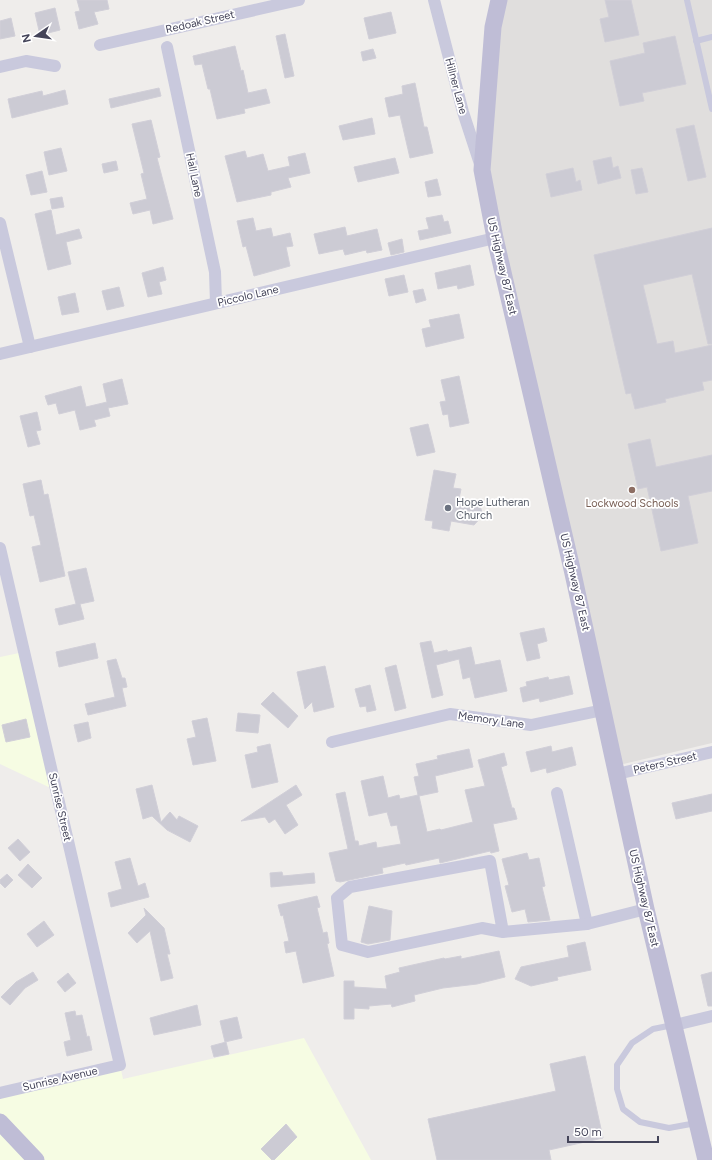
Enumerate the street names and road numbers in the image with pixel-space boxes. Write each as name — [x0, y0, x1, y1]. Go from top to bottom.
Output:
street label: Redoak Street — [164, 8, 236, 36]
street label: Hillner Lane — [442, 56, 470, 116]
street label: Hall Lane — [183, 152, 205, 198]
street label: US Highway 87 East — [484, 216, 520, 316]
street label: Piccolo Lane — [216, 283, 280, 309]
street label: US Highway 87 East — [557, 532, 593, 632]
street label: Memory Lane — [457, 709, 525, 731]
street label: Peters Street — [632, 749, 698, 777]
street label: Sunrise Street — [46, 771, 74, 843]
street label: US Highway 87 East — [626, 848, 662, 948]
street label: Sunrise Avenue — [21, 1064, 99, 1094]

